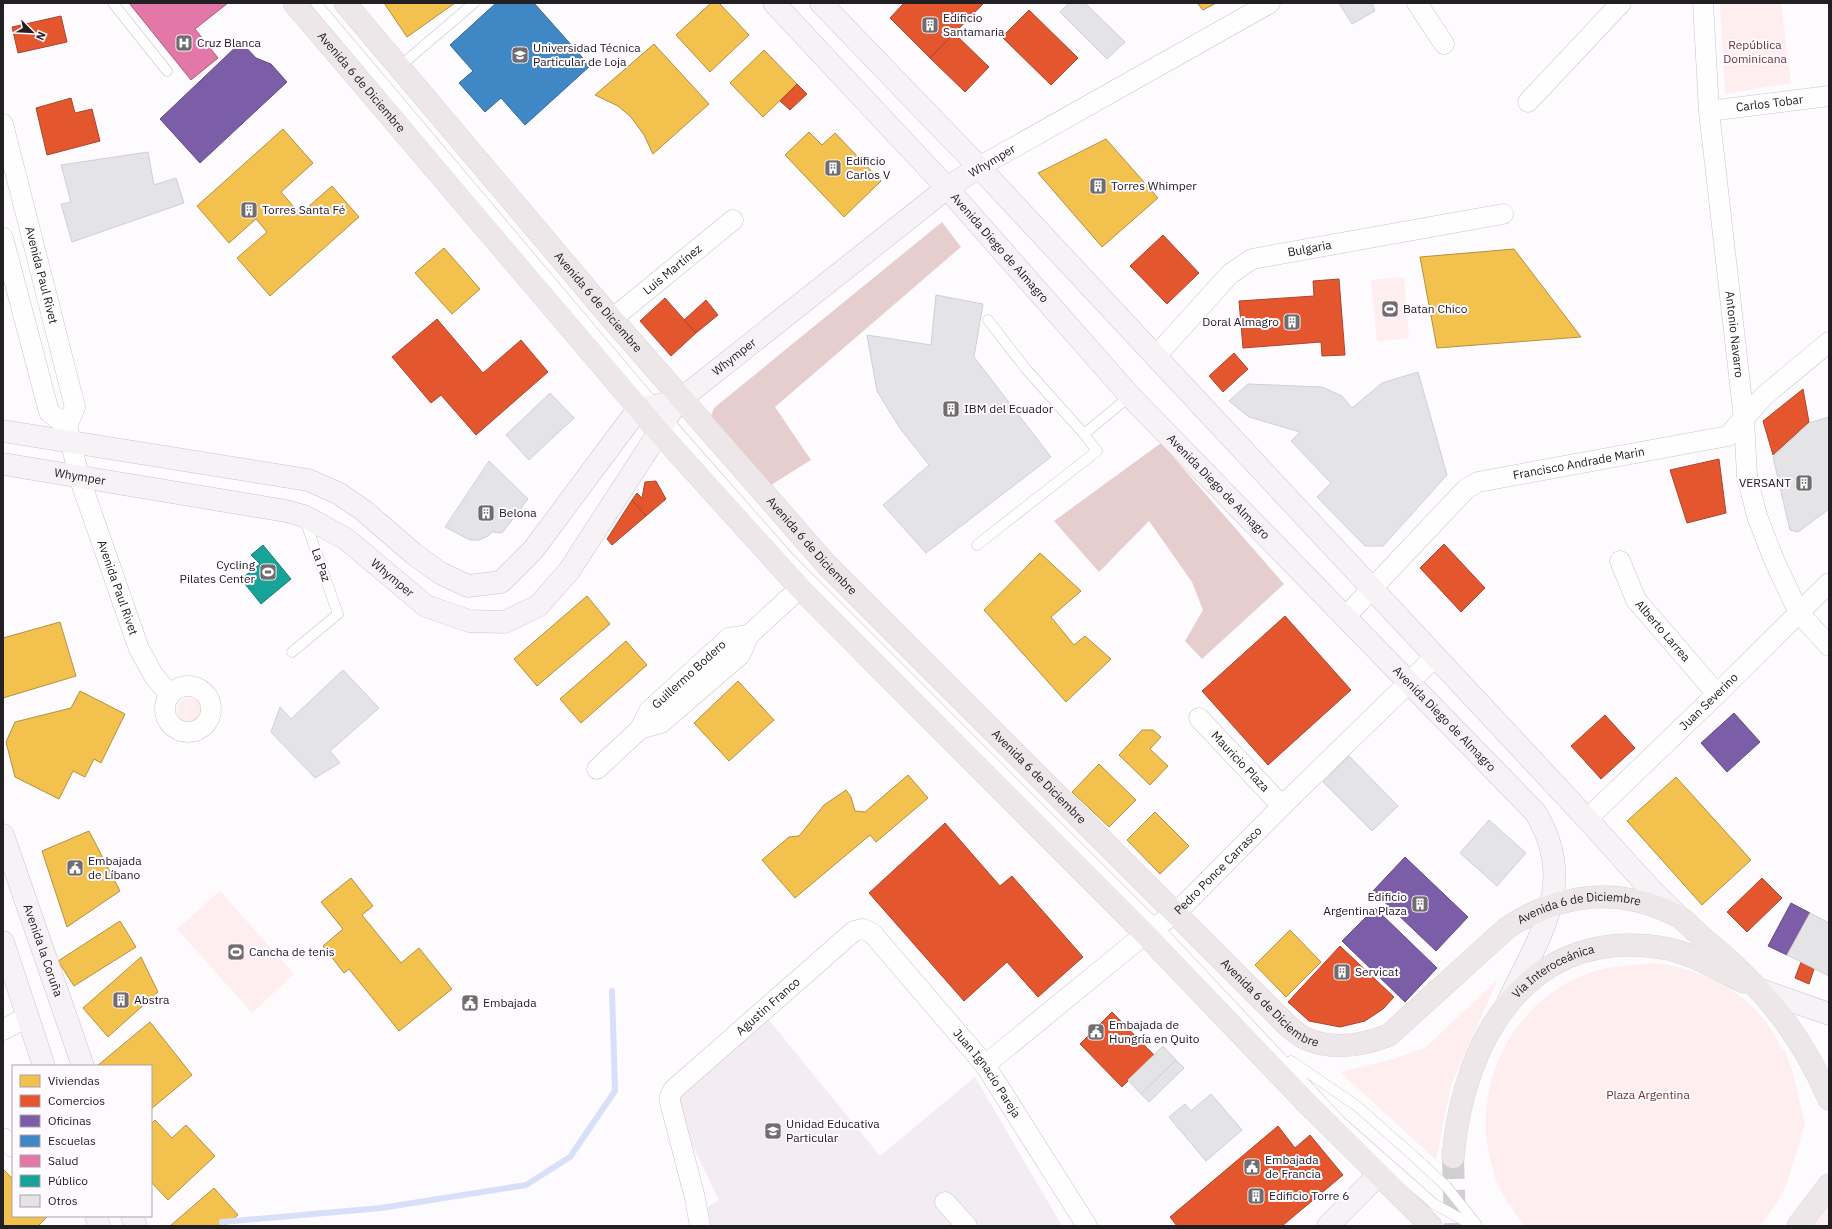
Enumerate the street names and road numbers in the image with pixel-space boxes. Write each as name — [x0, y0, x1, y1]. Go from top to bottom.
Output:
street label: Avenida 6 de Diciembre — [315, 28, 409, 136]
street label: Carlos Tobar — [1735, 91, 1805, 115]
street label: Whymper — [966, 140, 1018, 180]
street label: Avenida Diego de Almagro — [948, 190, 1052, 306]
street label: Avenida Paul Rivet — [22, 225, 62, 325]
street label: Bulgaria — [1286, 237, 1333, 259]
street label: Luis Martínez — [640, 241, 705, 298]
street label: Avenida 6 de Diciembre — [551, 249, 646, 356]
street label: Antonio Navarro — [1722, 290, 1747, 379]
street label: Whymper — [709, 334, 759, 378]
street label: Avenida Diego de Almagro — [1164, 431, 1274, 542]
street label: Francisco Andrade Marin — [1512, 444, 1646, 482]
street label: Whymper — [53, 465, 107, 488]
street label: Avenida 6 de Diciembre — [764, 493, 861, 598]
street label: Avenida Paul Rivet — [94, 538, 142, 637]
street label: La Paz — [309, 546, 334, 584]
street label: Whymper — [368, 555, 418, 600]
street label: Alberto Larrea — [1632, 597, 1694, 665]
street label: Guillermo Bodero — [649, 636, 729, 712]
street label: Avenida Diego de Almagro — [1390, 663, 1500, 775]
street label: Juan Severino — [1676, 669, 1741, 733]
street label: Avenida 6 de Diciembre — [989, 726, 1090, 827]
street label: Mauricio Plaza — [1208, 728, 1273, 795]
street label: Pedro Ponce Carrasco — [1171, 823, 1265, 917]
street label: Avenida 6 de Diciembre — [1514, 889, 1643, 927]
street label: Avenida la Coruña — [20, 902, 67, 999]
street label: Vía Interoceánica — [1508, 941, 1596, 1001]
street label: Avenida 6 de Diciembre — [1218, 955, 1321, 1050]
street label: Agustin Franco — [733, 974, 803, 1038]
street label: Juan Ignacio Pareja — [950, 1026, 1025, 1121]

